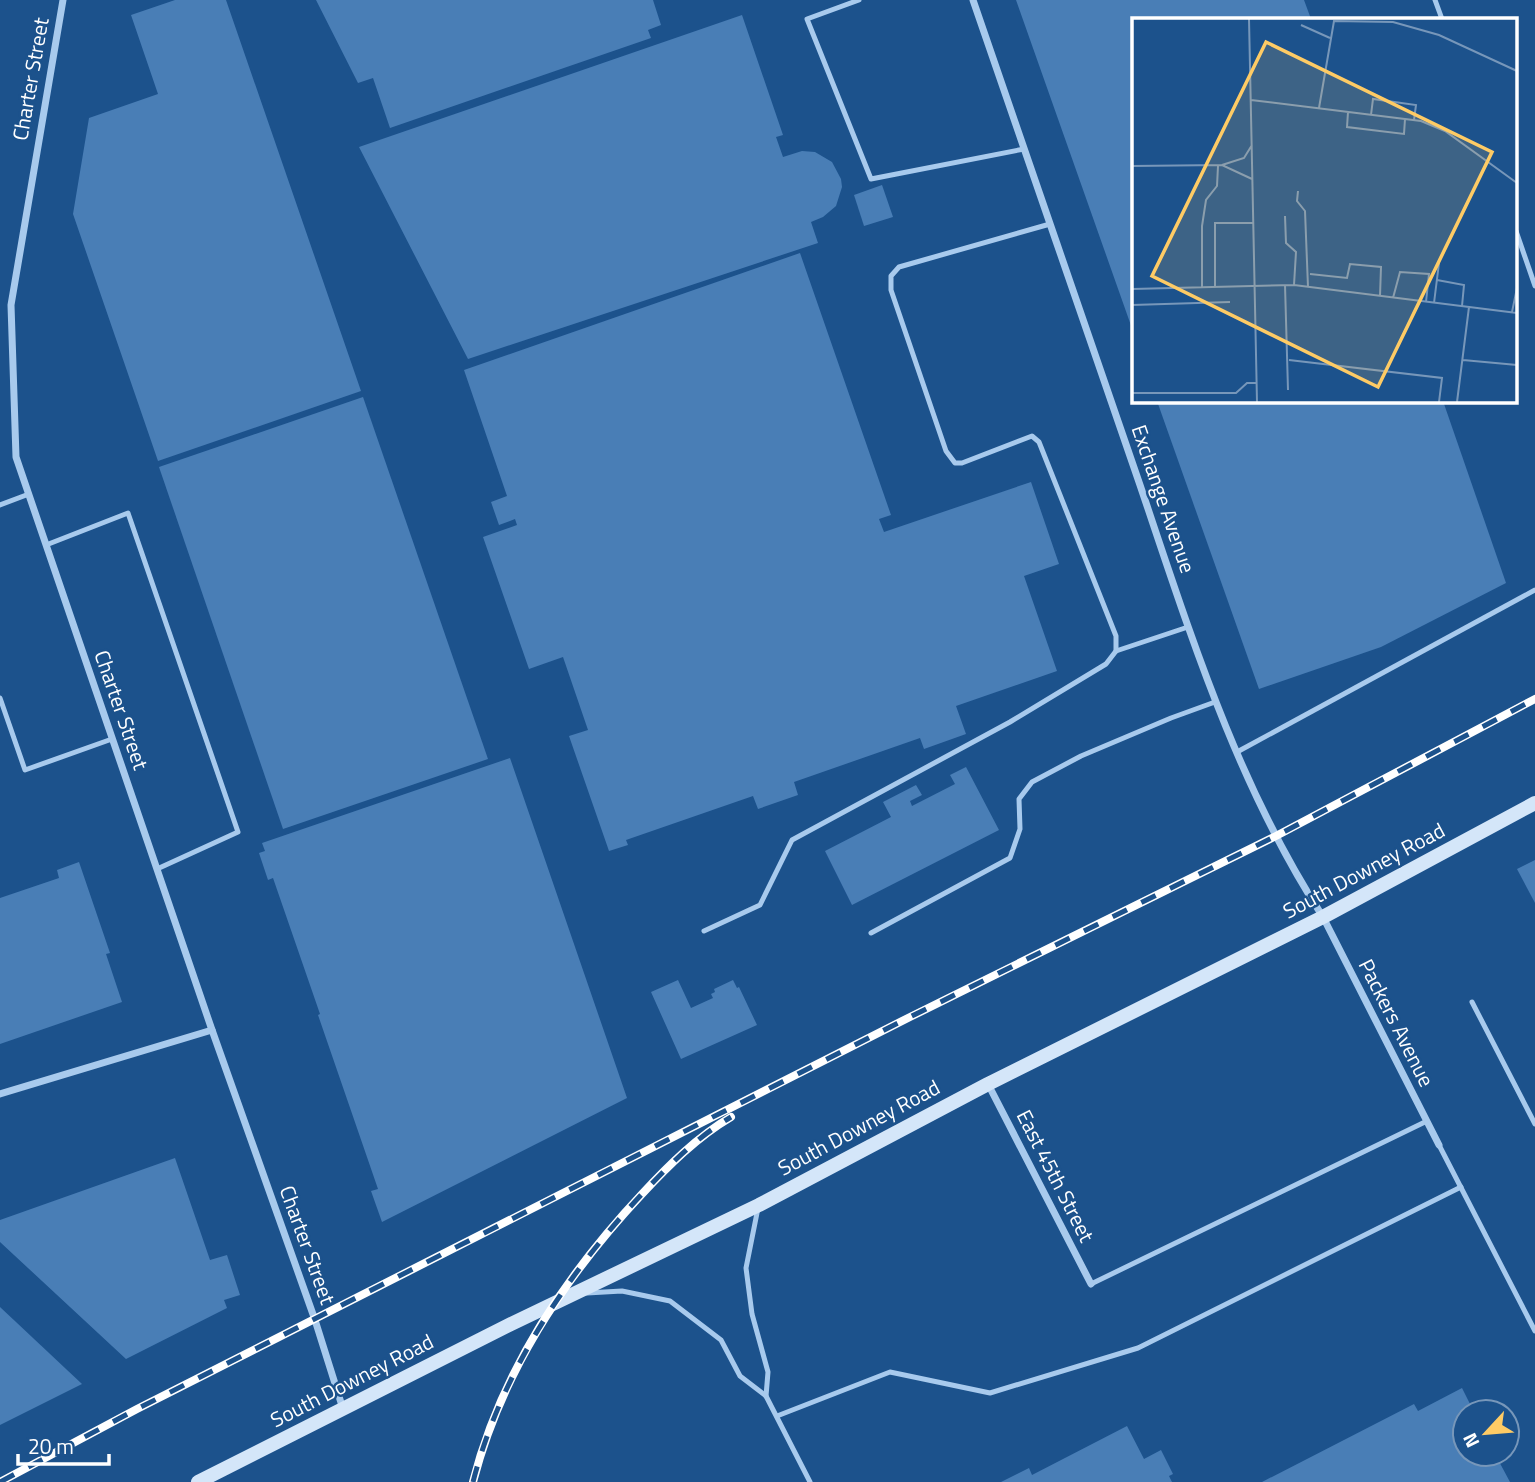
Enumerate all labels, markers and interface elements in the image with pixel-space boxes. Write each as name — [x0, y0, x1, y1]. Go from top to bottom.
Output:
street label: Charter Street — [3, 14, 57, 143]
inset map — [1132, 18, 1518, 402]
street label: Exchange Avenue — [1124, 420, 1204, 577]
street label: Charter Street — [87, 646, 158, 774]
street label: South Downey Road — [1277, 814, 1450, 926]
street label: Packers Avenue — [1351, 953, 1443, 1092]
street label: South Downey Road — [772, 1071, 945, 1183]
street label: East 45th Street — [1009, 1104, 1103, 1248]
street label: Charter Street — [272, 1181, 344, 1309]
street label: South Downey Road — [264, 1325, 439, 1435]
north arrow — [1451, 1398, 1521, 1468]
scale bar — [18, 1422, 108, 1466]
text: N — [1454, 1428, 1486, 1453]
text: 20 m — [28, 1430, 74, 1462]

